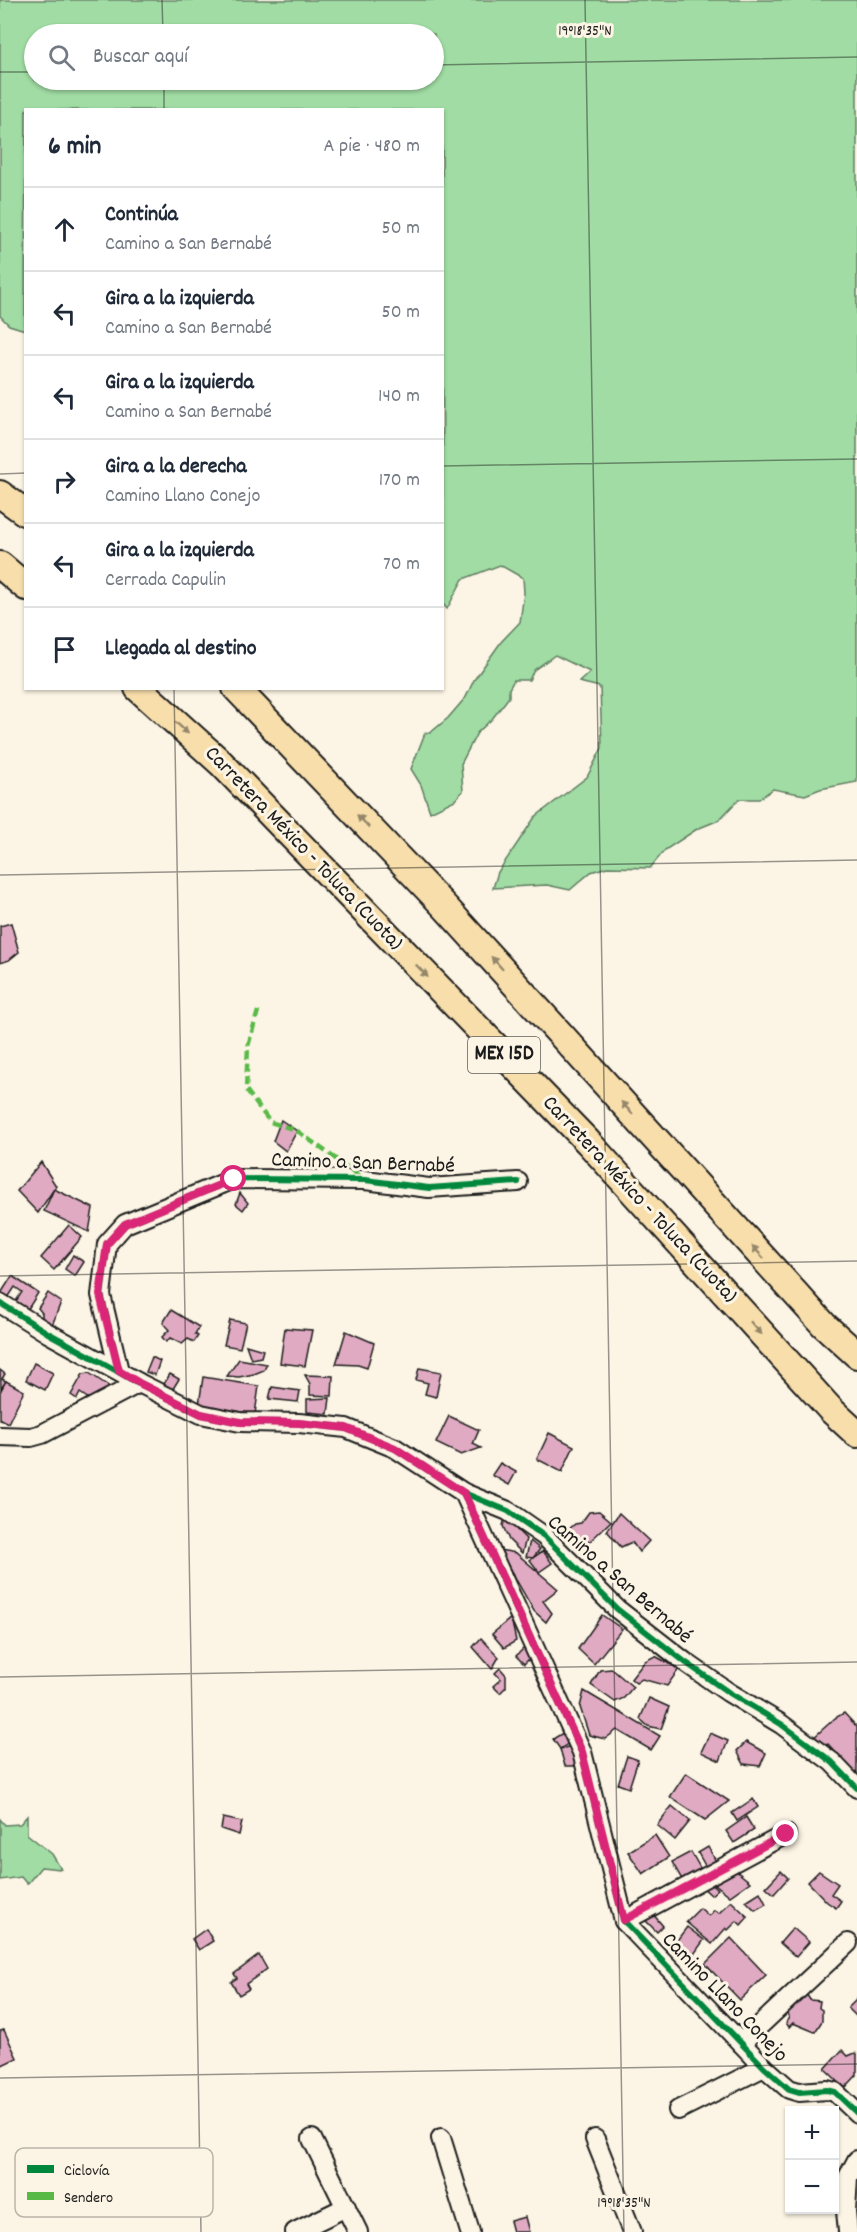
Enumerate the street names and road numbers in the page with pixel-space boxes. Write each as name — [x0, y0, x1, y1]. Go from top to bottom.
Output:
street label: Carretera México - Toluca (Cuota) — [197, 740, 409, 958]
road number: MEX 15D — [468, 1037, 540, 1073]
street label: Carretera México - Toluca (Cuota) — [534, 1089, 744, 1311]
street label: Camino a San Bernabé — [271, 1145, 455, 1183]
street label: Camino a San Bernabé — [540, 1508, 698, 1652]
street label: Camino Llano Conejo — [653, 1926, 795, 2070]

